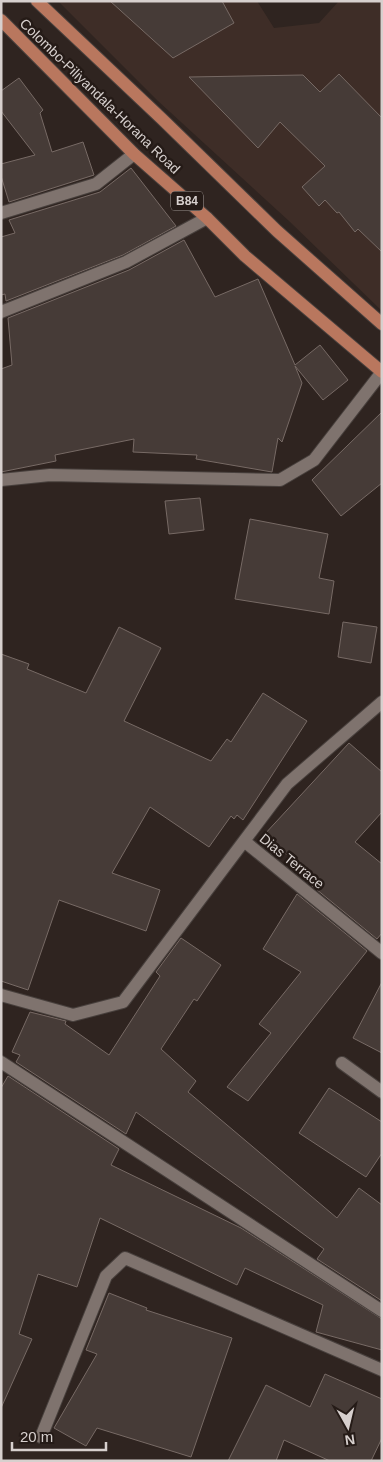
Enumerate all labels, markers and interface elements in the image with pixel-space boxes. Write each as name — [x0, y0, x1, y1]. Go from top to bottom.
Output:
street label: Colombo-Piliyandala-Horana Road — [17, 15, 183, 177]
road number: B84 — [171, 192, 203, 210]
street label: Dias Terrace — [257, 830, 328, 892]
north arrow — [323, 1402, 373, 1452]
scale bar — [12, 1420, 106, 1452]
text: 20 m — [20, 1428, 53, 1445]
text: N — [344, 1431, 356, 1449]

